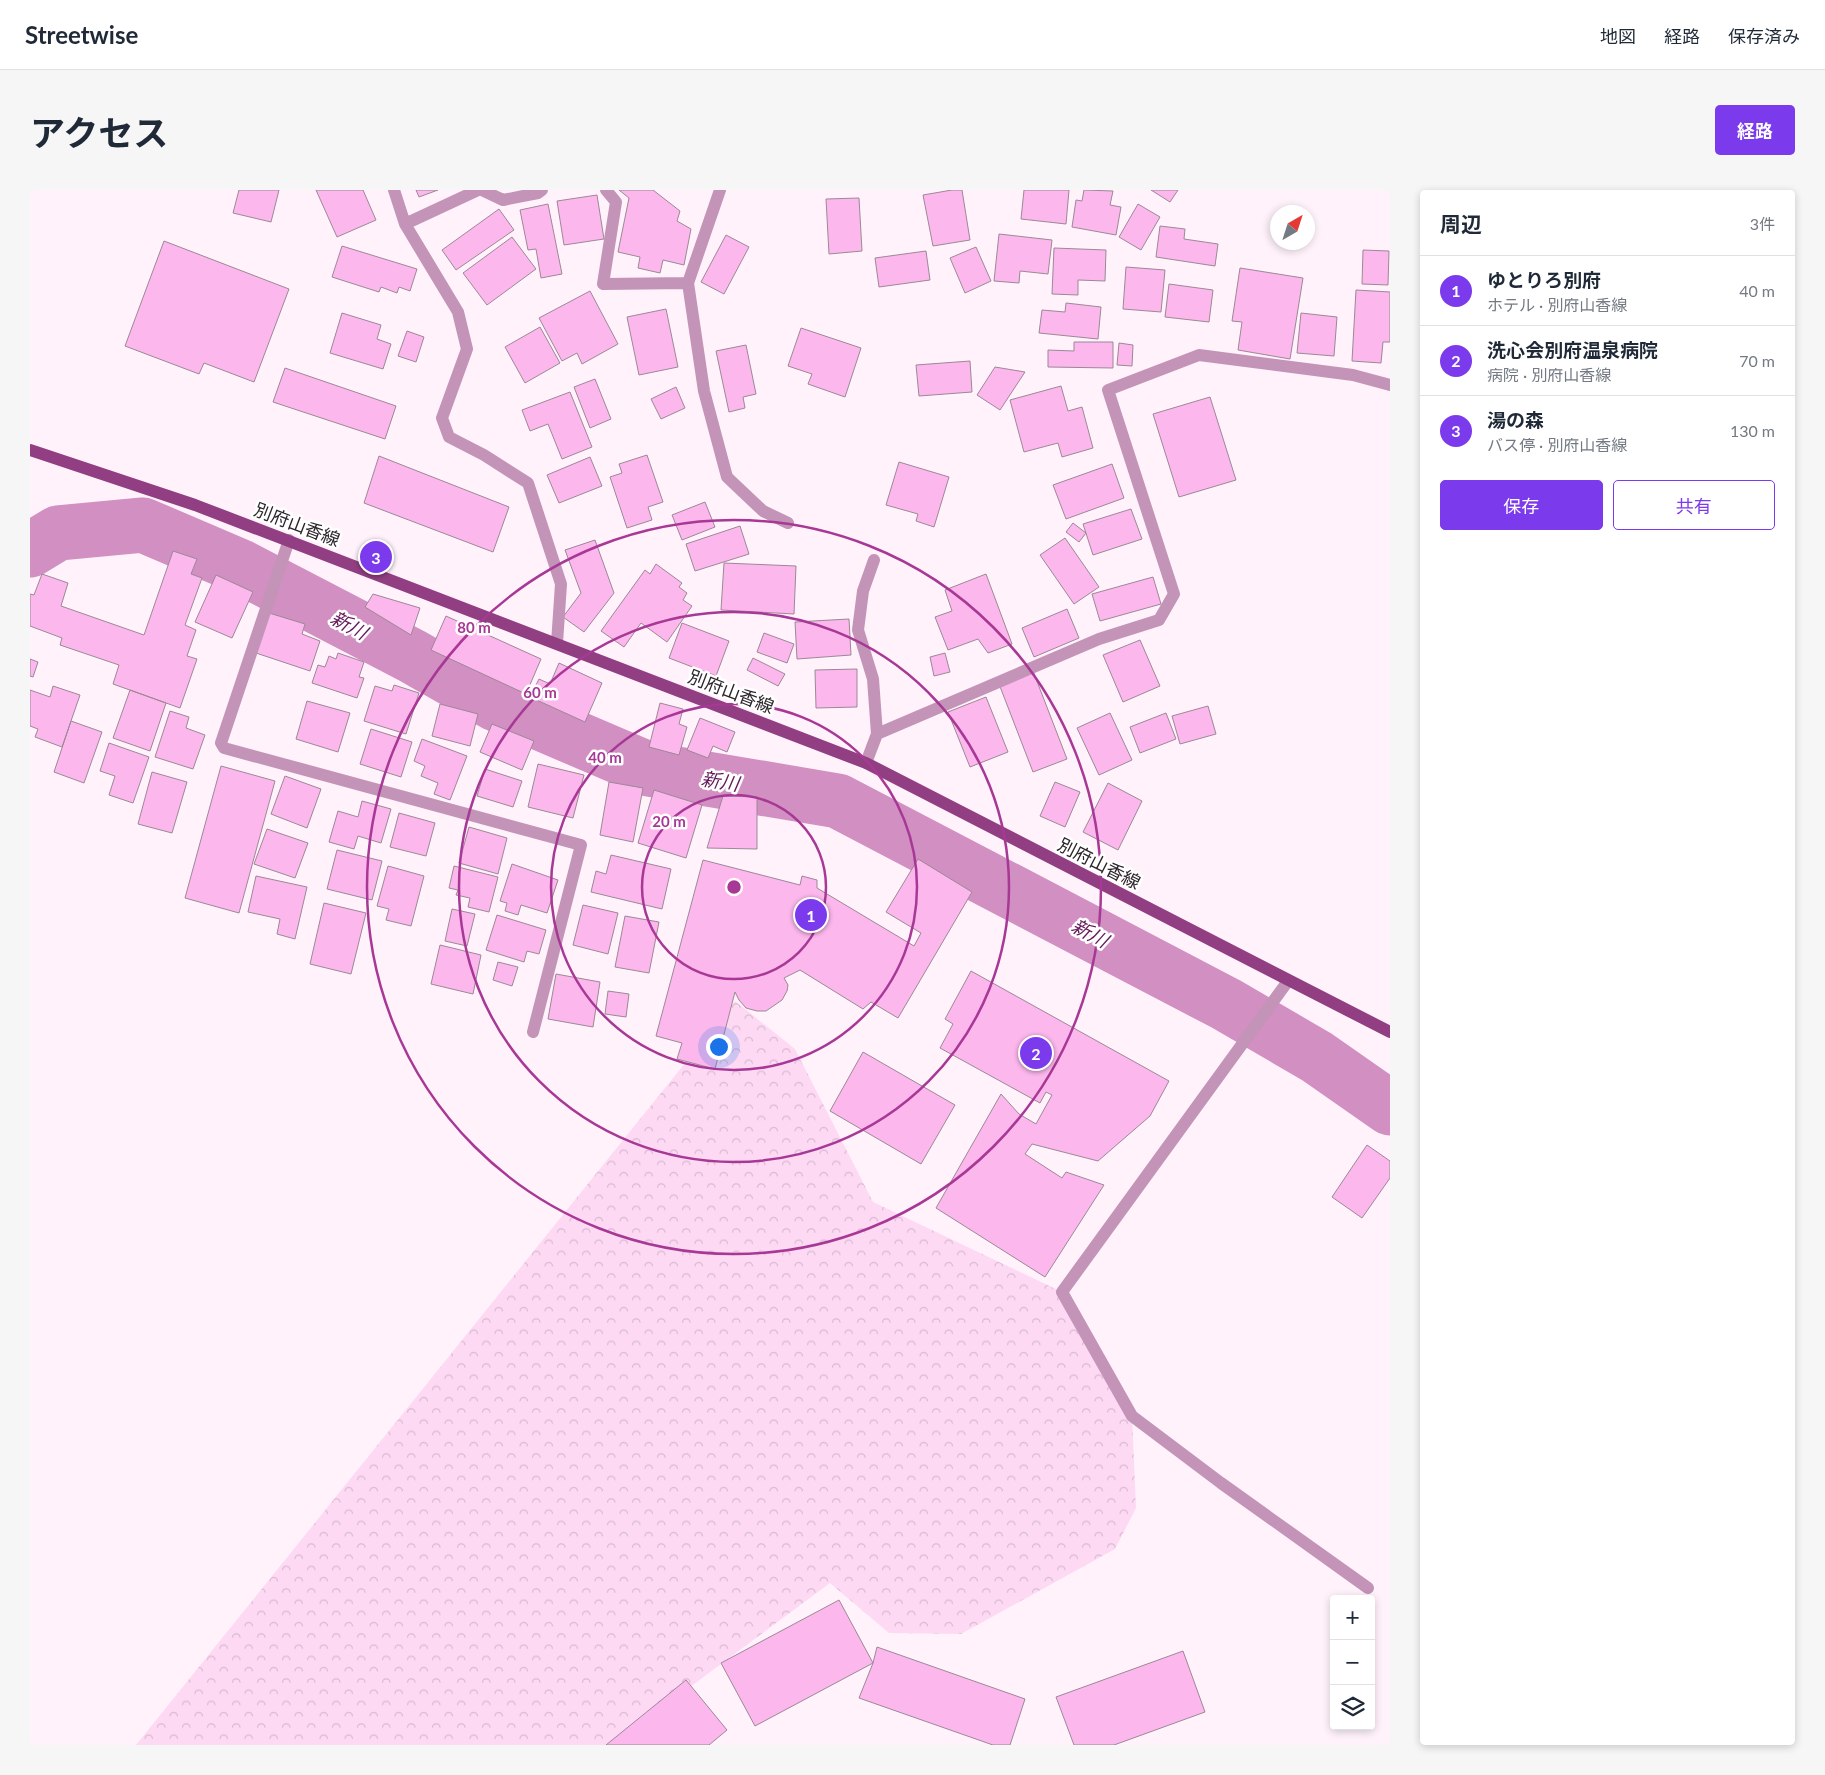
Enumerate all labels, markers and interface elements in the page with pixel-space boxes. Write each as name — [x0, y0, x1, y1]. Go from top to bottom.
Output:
text: Streetwise — [25, 20, 138, 49]
text: 地図 — [1600, 25, 1636, 47]
text: 経路 — [1664, 25, 1700, 47]
text: 保存済み — [1728, 25, 1800, 47]
button: 経路 — [1715, 105, 1795, 155]
text: アクセス — [30, 111, 168, 153]
north arrow — [1270, 205, 1315, 250]
text: 周辺 — [1440, 211, 1482, 236]
text: 3件 — [1750, 214, 1775, 233]
text: ゆとりろ別府 — [1487, 268, 1601, 291]
text: 1 — [1451, 281, 1461, 300]
text: 40 m — [1739, 281, 1775, 300]
text: ホテル · 別府山香線 — [1487, 295, 1627, 314]
text: 洗心会別府温泉病院 — [1487, 338, 1658, 361]
text: 2 — [1451, 351, 1461, 370]
text: 70 m — [1739, 351, 1775, 370]
text: 病院 · 別府山香線 — [1487, 365, 1611, 384]
text: 湯の森 — [1487, 408, 1544, 431]
text: 3 — [1451, 421, 1461, 440]
text: 130 m — [1730, 421, 1775, 440]
text: バス停 · 別府山香線 — [1487, 435, 1627, 454]
button: 保存 — [1440, 480, 1603, 530]
button: 共有 — [1613, 480, 1775, 530]
street label: 別府山香線 — [251, 498, 343, 550]
pin: 3 — [360, 538, 392, 576]
water label: 新川 — [327, 605, 373, 645]
text: 80 m — [457, 618, 491, 636]
street label: 別府山香線 — [685, 665, 777, 717]
text: 60 m — [523, 683, 557, 701]
text: 40 m — [588, 748, 622, 766]
water label: 新川 — [700, 766, 743, 795]
text: 20 m — [652, 812, 686, 830]
street label: 別府山香線 — [1054, 833, 1145, 893]
centre of rings — [725, 878, 743, 896]
pin: 1 — [795, 896, 827, 934]
water label: 新川 — [1068, 913, 1114, 953]
your location — [706, 1034, 732, 1060]
pin: 2 — [1020, 1034, 1052, 1072]
map controls — [1330, 1595, 1375, 1730]
button: + — [1330, 1595, 1375, 1640]
button: − — [1330, 1640, 1375, 1685]
button: layers — [1330, 1685, 1375, 1730]

